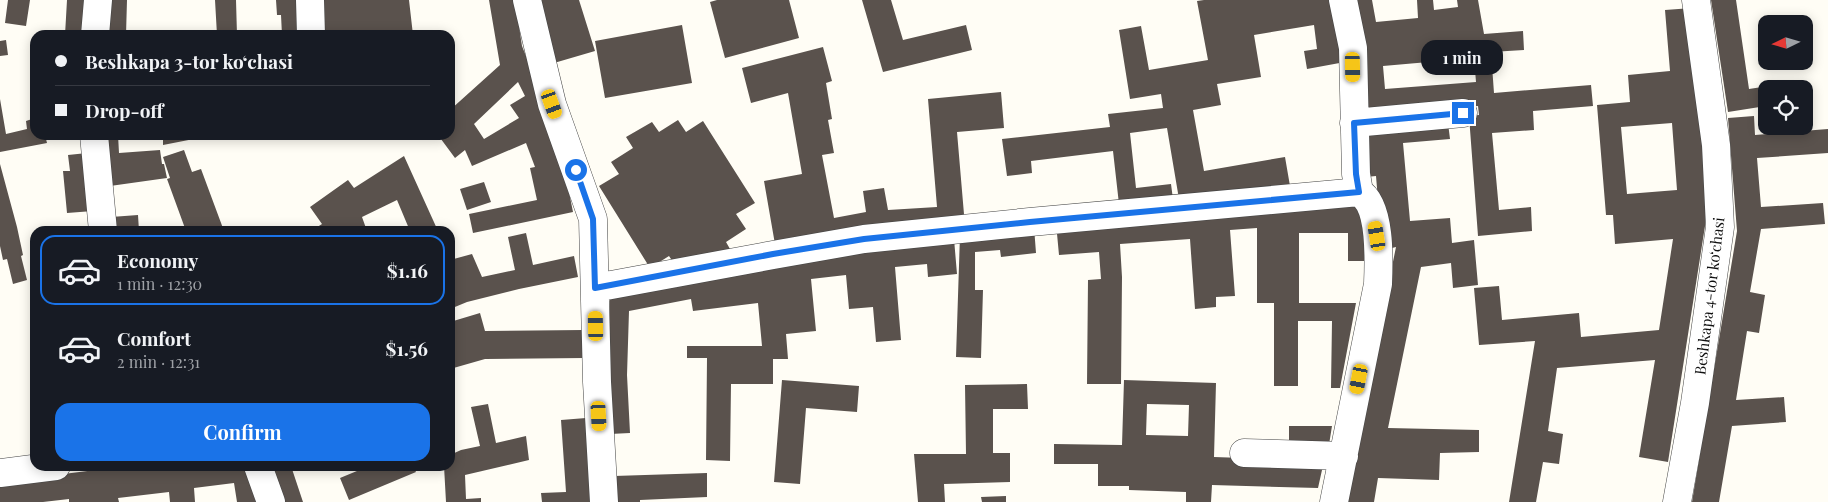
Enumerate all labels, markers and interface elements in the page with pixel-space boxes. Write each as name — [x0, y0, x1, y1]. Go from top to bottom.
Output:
north arrow — [1758, 15, 1812, 70]
map controls — [1758, 15, 1813, 135]
callout: 1 min — [1422, 41, 1504, 76]
text: 1 min — [1442, 47, 1482, 68]
text: Beshkapa 3-tor koʻchasi — [85, 48, 293, 74]
car — [1345, 52, 1360, 82]
button: locate — [1758, 80, 1813, 135]
car — [539, 87, 564, 121]
text: Drop-off — [85, 97, 163, 123]
route end — [1452, 102, 1474, 124]
route start — [565, 159, 587, 181]
street label: Beshkapa 4-tor koʻchasi — [1689, 215, 1729, 376]
car — [1367, 220, 1386, 252]
text: Economy — [117, 247, 198, 273]
icon: car — [57, 248, 102, 293]
text: $1.16 — [387, 257, 428, 283]
text: 1 min · 12:30 — [117, 273, 202, 294]
car — [588, 311, 603, 341]
text: Comfort — [117, 325, 191, 351]
icon: car — [57, 326, 102, 371]
text: $1.56 — [386, 335, 428, 361]
text: 2 min · 12:31 — [117, 351, 200, 372]
car — [1348, 363, 1369, 395]
car — [590, 401, 607, 431]
button: Confirm — [55, 403, 430, 461]

